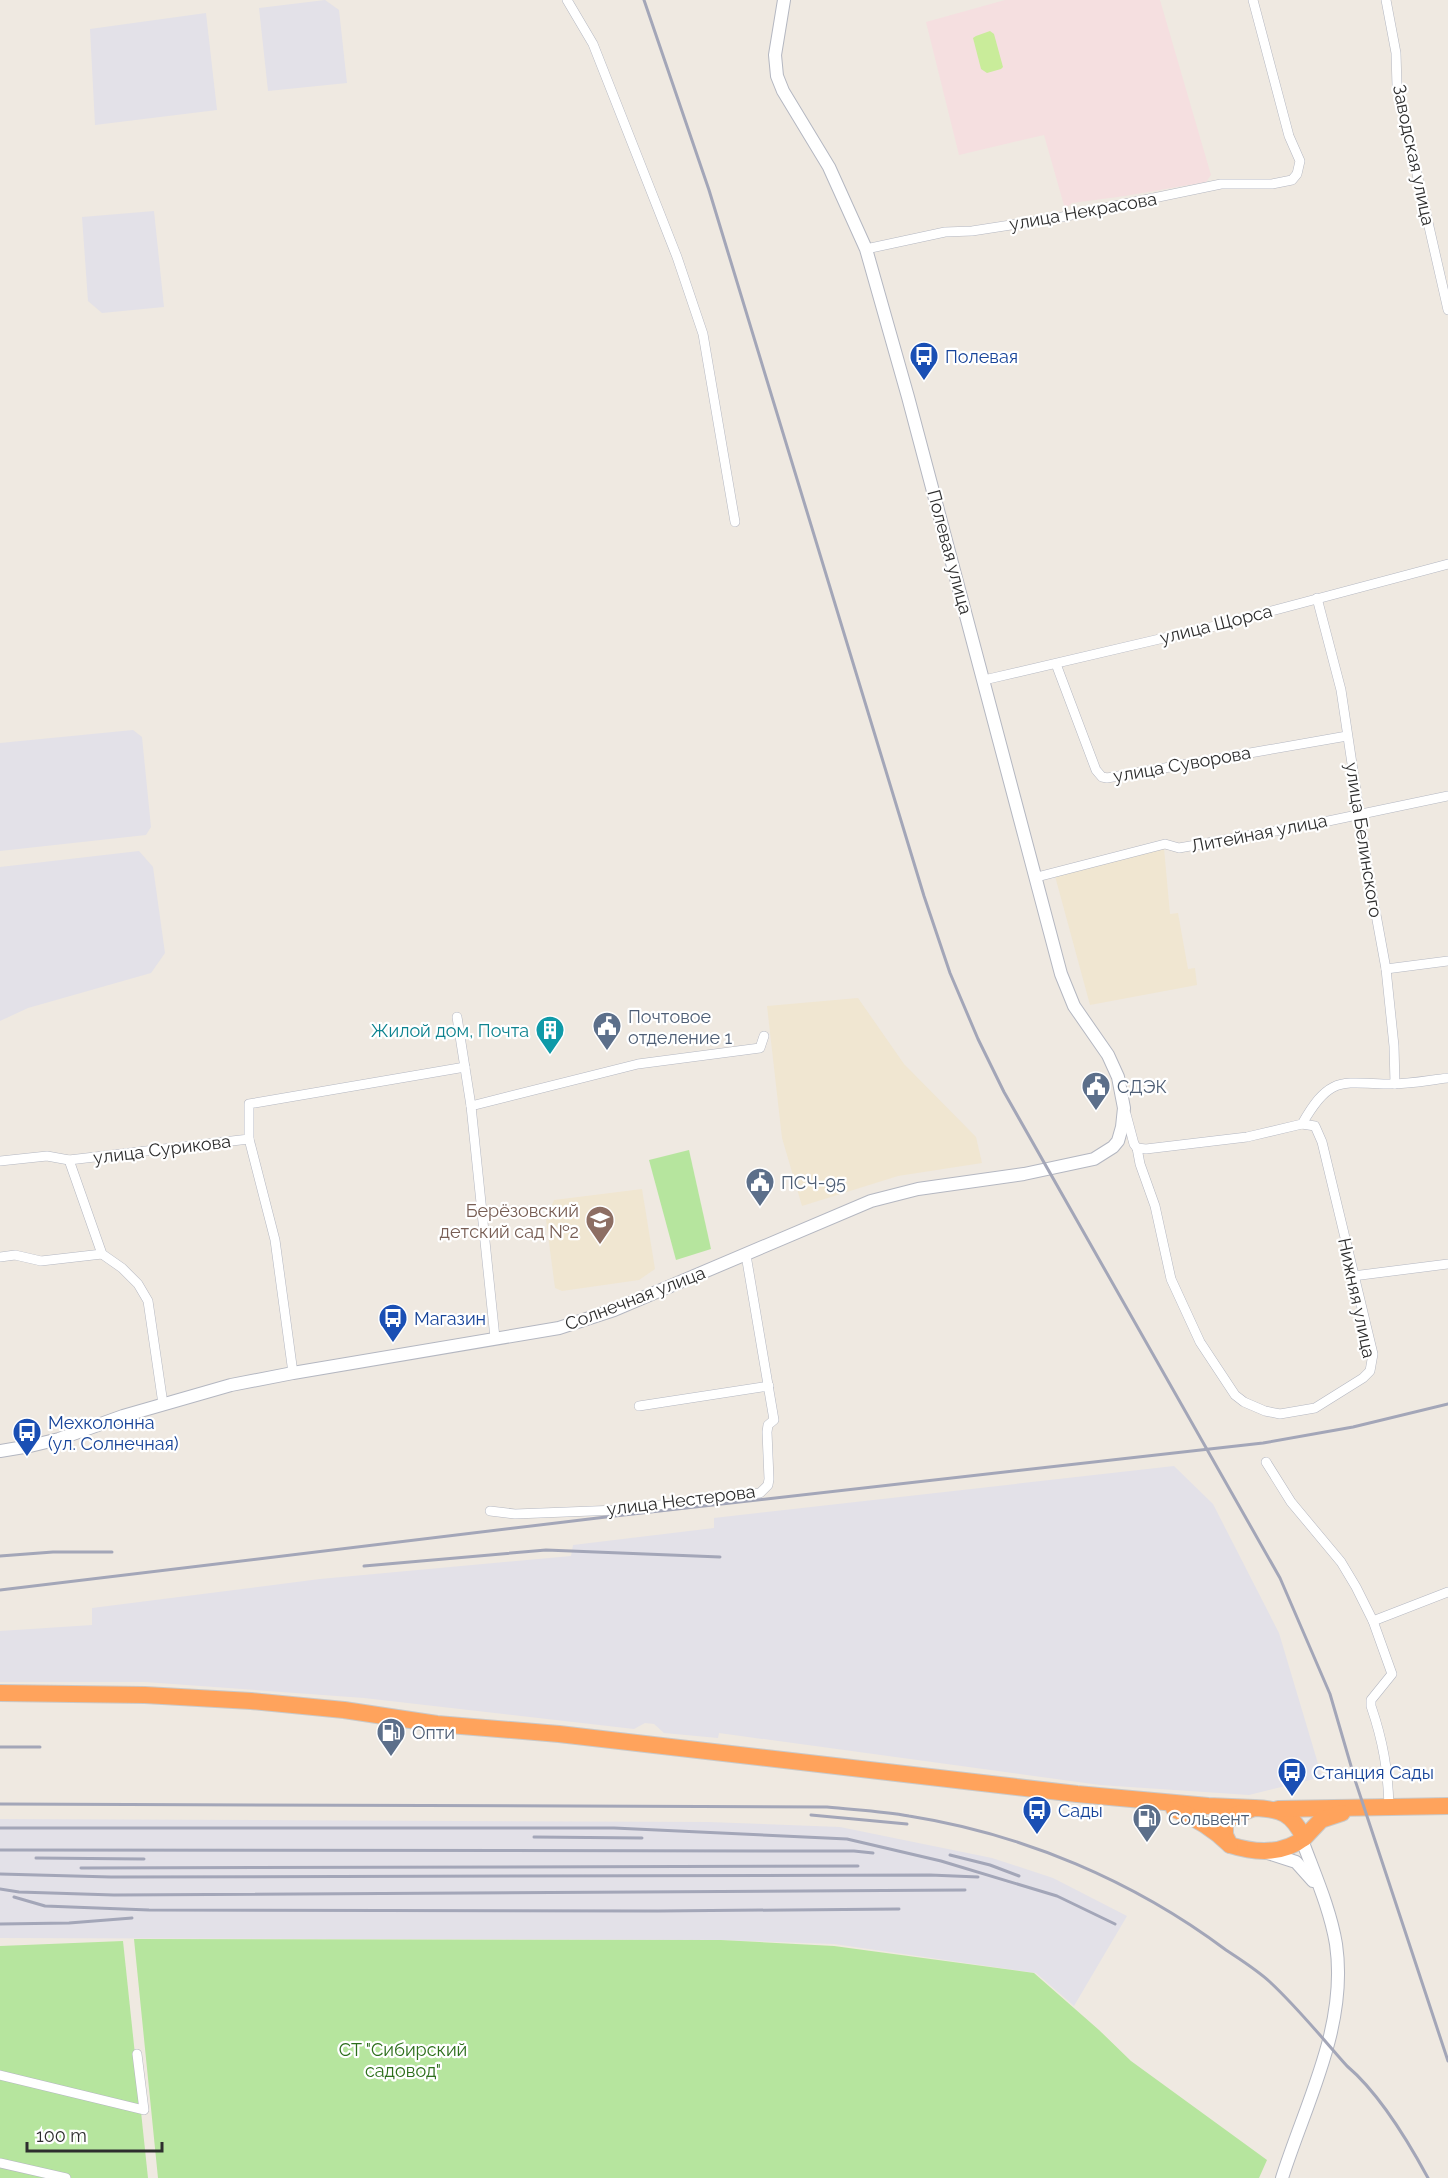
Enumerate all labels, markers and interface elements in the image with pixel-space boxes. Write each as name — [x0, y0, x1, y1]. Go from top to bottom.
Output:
street label: Заводская улица — [1389, 83, 1439, 227]
street label: улица Некрасова — [1008, 188, 1158, 234]
bus stop icon: Полевая — [908, 340, 940, 382]
place label: Полевая — [945, 346, 1018, 367]
street label: Полевая улица — [923, 487, 977, 617]
street label: улица Щорса — [1158, 600, 1274, 648]
street label: улица Суворова — [1112, 742, 1252, 786]
street label: улица Белинского — [1341, 761, 1387, 919]
street label: Литейная улица — [1189, 810, 1329, 856]
place label: Почтовое отделение 1 — [628, 1006, 733, 1048]
public building icon: Почтовое отделение 1 — [591, 1010, 623, 1052]
building icon: Жилой дом, Почта — [534, 1014, 566, 1056]
place label: Жилой дом, Почта — [371, 1020, 529, 1041]
public building icon: СДЭК — [1080, 1070, 1112, 1112]
place label: СДЭК — [1117, 1076, 1167, 1097]
street label: улица Сурикова — [92, 1130, 232, 1168]
public building icon: ПСЧ-95 — [744, 1166, 776, 1208]
place label: ПСЧ-95 — [781, 1172, 846, 1193]
place label: Берёзовский детский сад №2 — [440, 1200, 579, 1242]
school or university icon: Берёзовский детский сад №2 — [584, 1204, 616, 1246]
street label: Нижняя улица — [1334, 1236, 1380, 1360]
street label: Солнечная улица — [562, 1262, 708, 1334]
bus stop icon: Магазин — [377, 1302, 409, 1344]
place label: Магазин — [414, 1308, 486, 1329]
place label: Мехколонна (ул. Солнечная) — [48, 1412, 179, 1454]
bus stop icon: Мехколонна (ул. Солнечная) — [11, 1416, 43, 1458]
street label: улица Нестерова — [606, 1480, 756, 1520]
fuel station icon: Опти — [375, 1716, 407, 1758]
place label: Опти — [412, 1722, 455, 1743]
bus stop icon: Станция Сады — [1276, 1756, 1308, 1798]
place label: Станция Сады — [1313, 1762, 1434, 1783]
bus stop icon: Сады — [1021, 1794, 1053, 1836]
place label: Сады — [1058, 1800, 1103, 1821]
fuel station icon: Сольвент — [1131, 1802, 1163, 1844]
place label: Сольвент — [1168, 1808, 1250, 1829]
park label: СТ "Сибирский садовод" — [339, 2039, 467, 2081]
scale bar — [27, 2115, 162, 2153]
text: 100 m — [36, 2125, 87, 2146]

